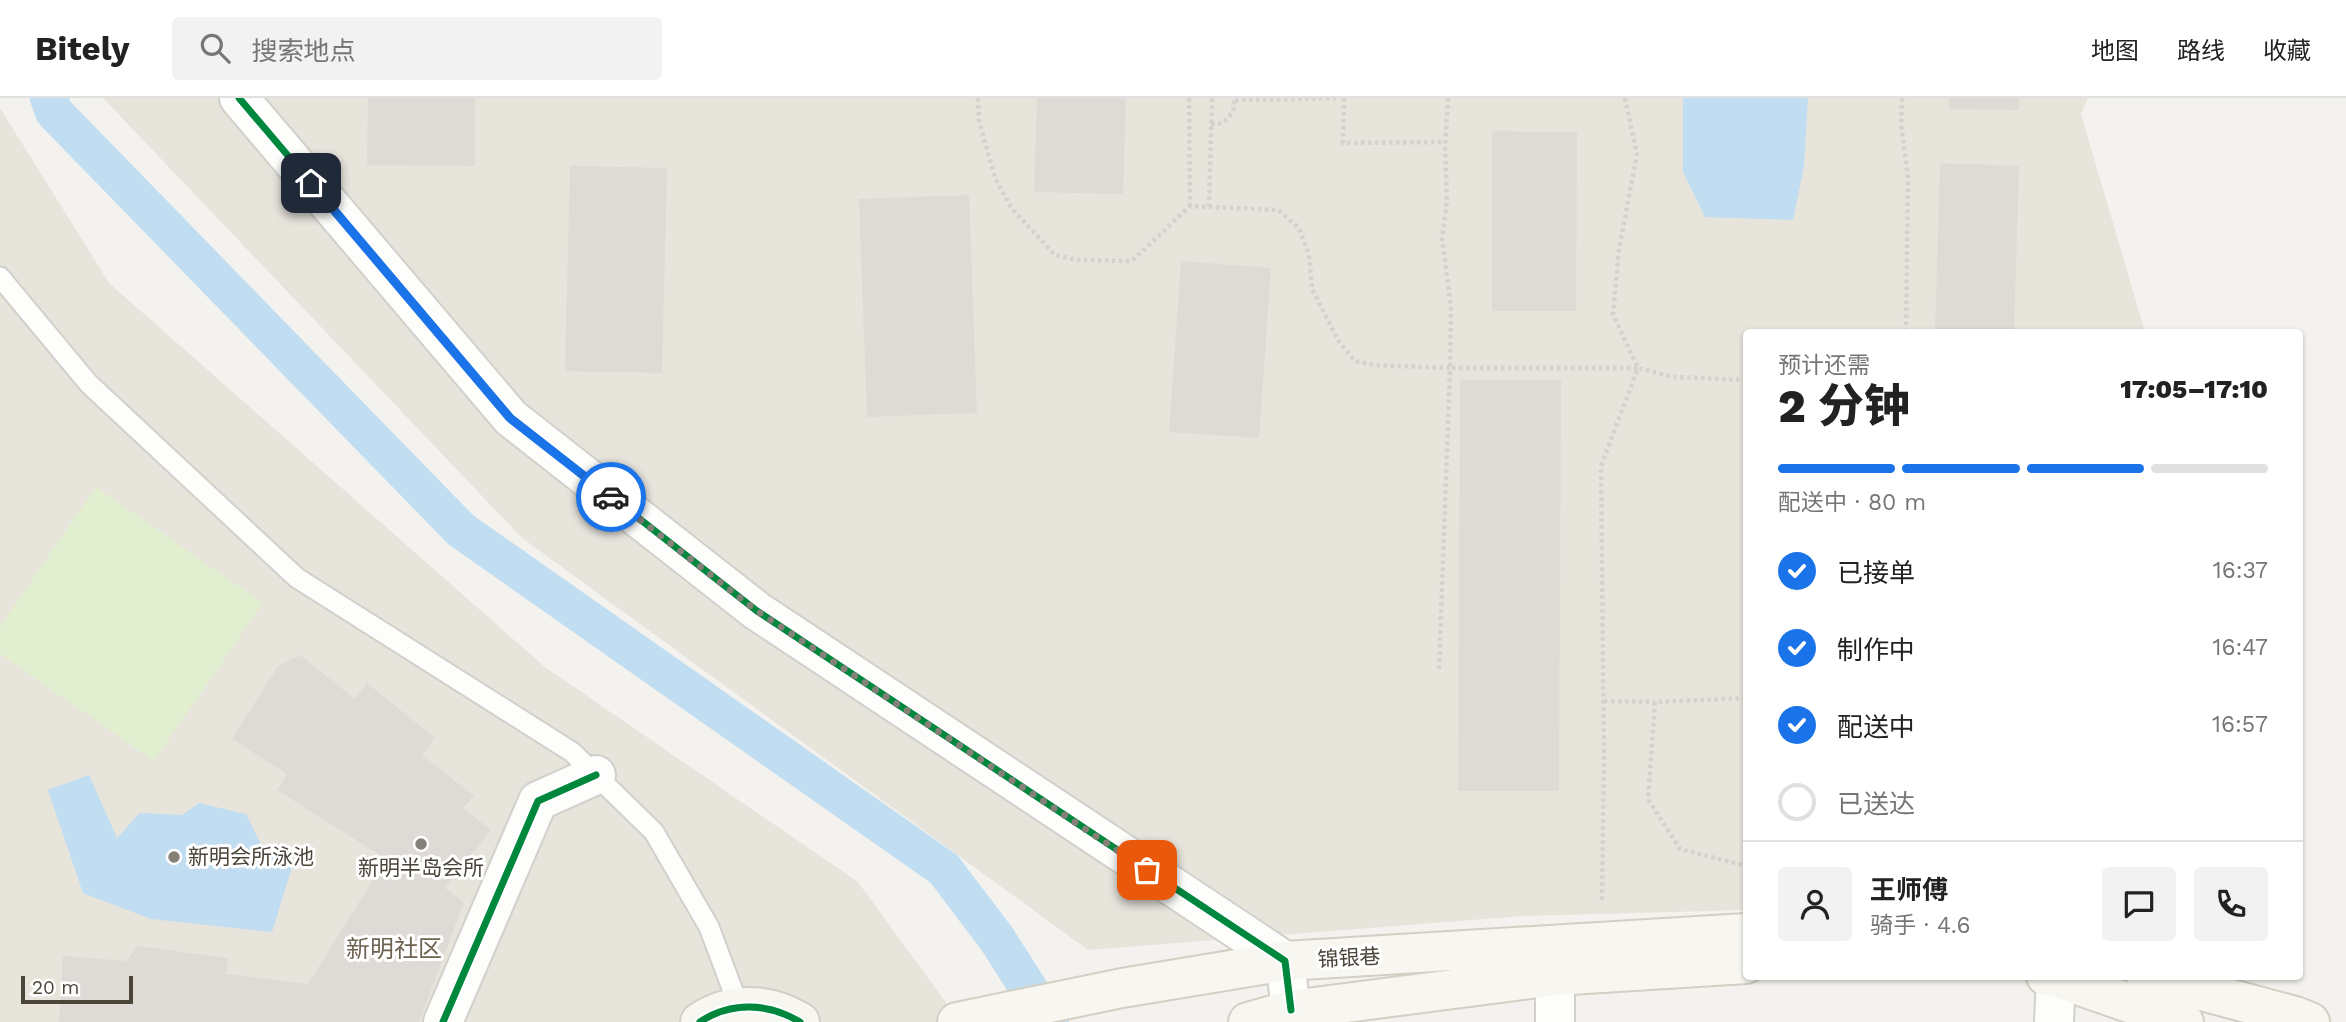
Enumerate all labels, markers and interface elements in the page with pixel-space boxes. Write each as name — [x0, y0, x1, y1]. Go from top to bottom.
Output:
search box — [172, 17, 662, 80]
text: Bitely — [35, 29, 130, 68]
icon: search — [196, 29, 234, 67]
text: 搜索地点 — [252, 36, 356, 66]
text: 地图 — [2091, 37, 2139, 65]
text: 路线 — [2177, 37, 2225, 65]
text: 收藏 — [2263, 37, 2311, 65]
pin — [281, 153, 341, 213]
icon: home — [292, 164, 330, 202]
text: 预计还需 — [1778, 352, 1870, 379]
text: 17:05–17:10 — [2120, 374, 2268, 404]
text: 2 分钟 — [1778, 379, 1910, 433]
courier — [576, 462, 646, 532]
icon: car — [592, 478, 630, 516]
text: 配送中 · 80 m — [1778, 489, 1926, 516]
icon: check — [1778, 552, 1816, 590]
text: 16:37 — [2213, 557, 2268, 584]
text: 已接单 — [1837, 558, 1915, 588]
icon: check — [1778, 629, 1816, 667]
text: 16:47 — [2212, 634, 2268, 661]
text: 制作中 — [1837, 635, 1915, 665]
icon: check — [1778, 706, 1816, 744]
text: 16:57 — [2212, 711, 2268, 738]
text: 配送中 — [1837, 712, 1915, 742]
text: 已送达 — [1837, 789, 1915, 819]
marker: 新明半岛会所 — [413, 836, 429, 852]
pin — [1117, 840, 1177, 900]
place label: 新明会所泳池 — [188, 844, 314, 869]
marker: 新明会所泳池 — [166, 849, 182, 865]
icon: bag — [1128, 851, 1166, 889]
place label: 新明半岛会所 — [358, 855, 484, 880]
button: person — [1778, 867, 1852, 941]
button: chat — [2102, 867, 2176, 941]
button: phone — [2194, 867, 2268, 941]
text: 王师傅 — [1870, 875, 1948, 905]
text: 骑手 · 4.6 — [1870, 912, 1970, 939]
district label: 新明社区 — [346, 935, 442, 963]
street label: 锦银巷 — [1317, 943, 1381, 972]
scale bar — [21, 973, 133, 1005]
text: 20 m — [32, 976, 79, 999]

